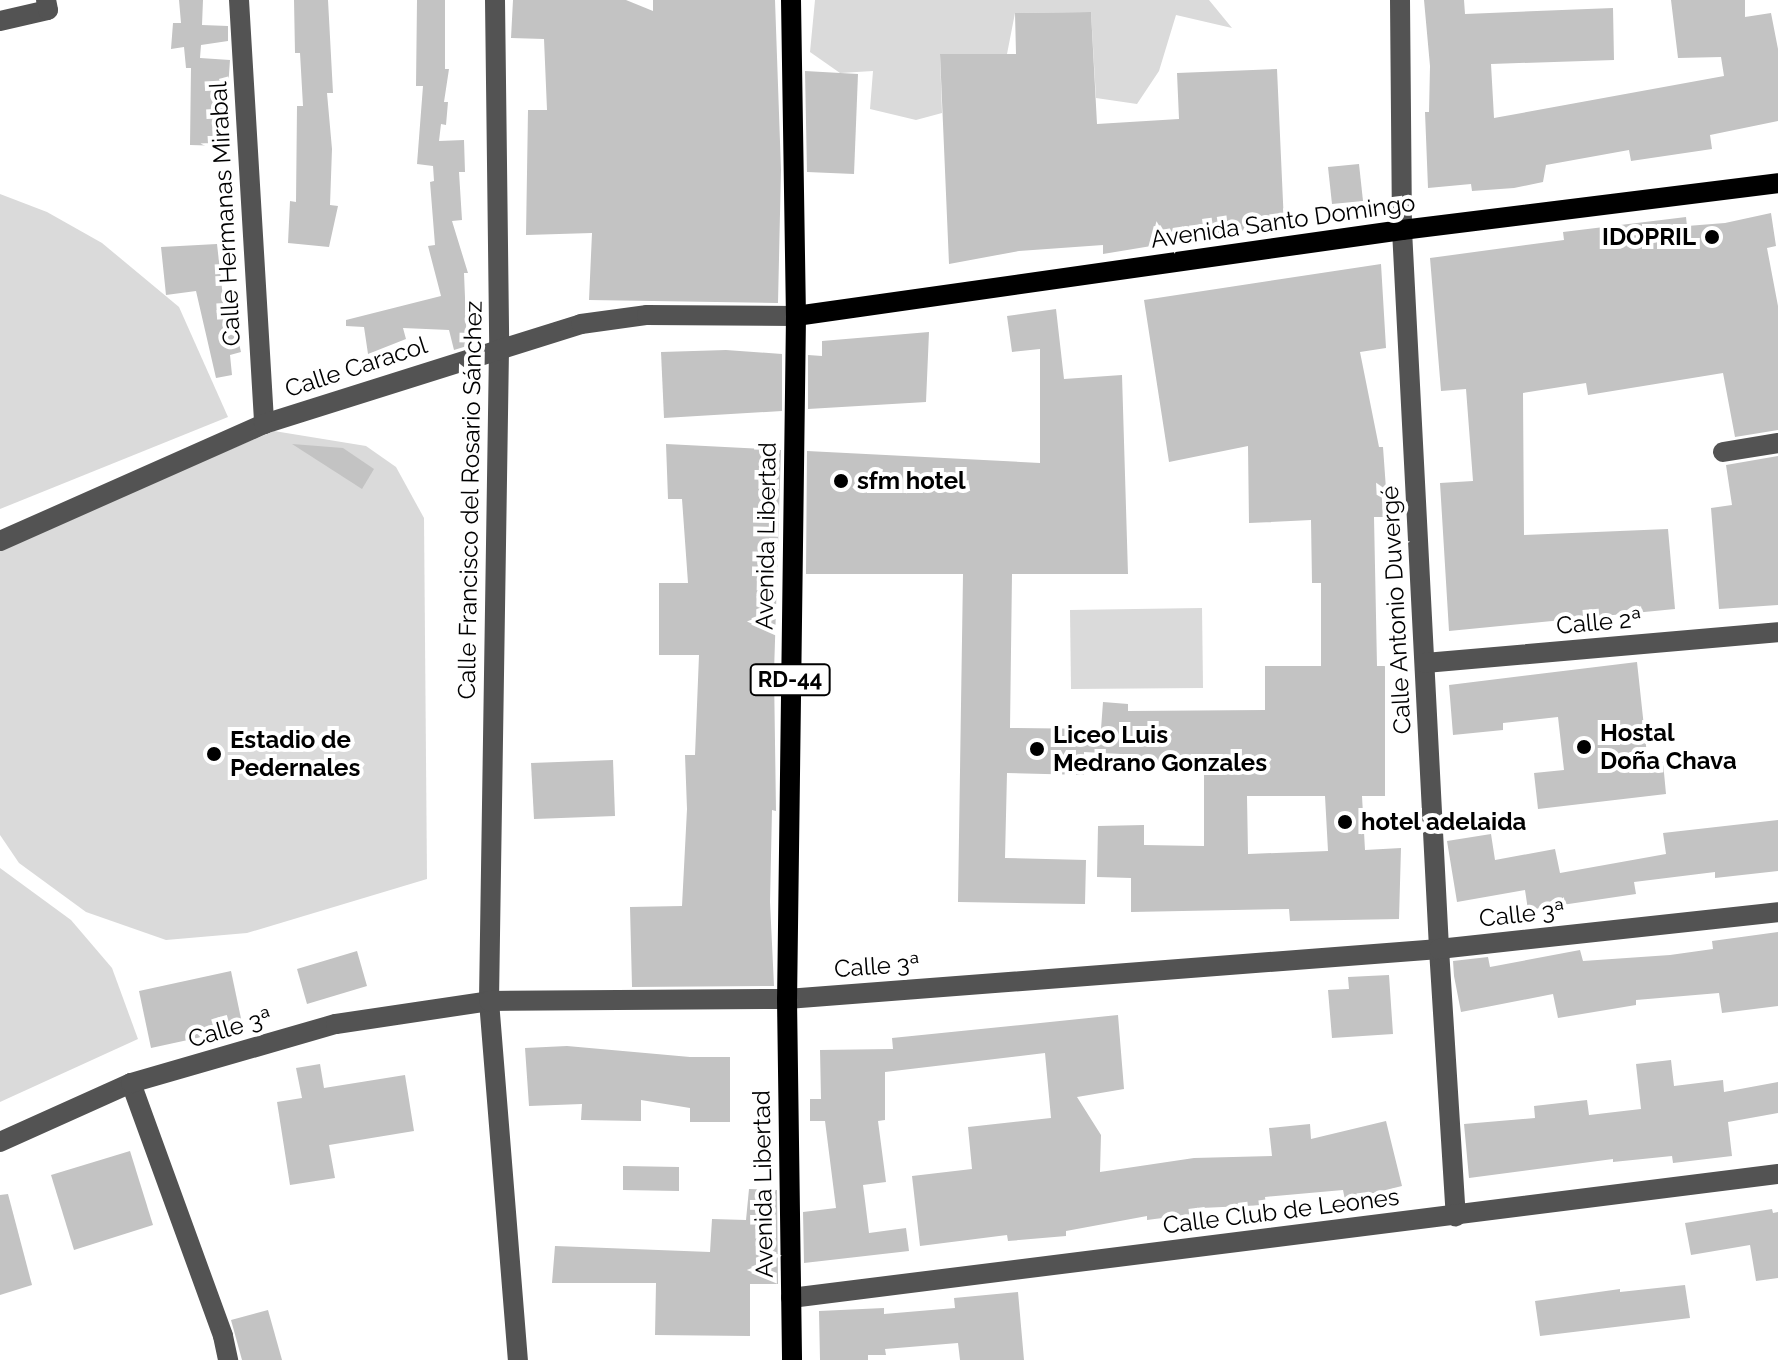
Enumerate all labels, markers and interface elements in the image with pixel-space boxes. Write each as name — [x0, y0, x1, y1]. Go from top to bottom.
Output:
street label: Calle Hermanas Mirabal — [204, 81, 246, 347]
street label: Avenida Santo Domingo — [1149, 188, 1417, 254]
place label: IDOPRIL — [1602, 223, 1696, 251]
marker: IDOPRIL — [1703, 228, 1721, 246]
street label: Calle Francisco del Rosario Sánchez — [452, 300, 488, 700]
street label: Calle Caracol — [281, 330, 431, 404]
street label: Avenida Libertad — [750, 442, 782, 630]
place label: sfm hotel — [857, 467, 966, 495]
marker: sfm hotel — [832, 472, 850, 490]
street label: Calle Antonio Duvergé — [1375, 485, 1417, 735]
street label: Calle 2ª — [1555, 604, 1643, 640]
road number: RD-44 — [748, 662, 832, 698]
place label: Hostal Doña Chava — [1600, 719, 1737, 775]
place label: Liceo Luis Medrano Gonzales — [1053, 721, 1267, 777]
place label: Estadio de Pedernales — [230, 726, 360, 782]
marker: Hostal Doña Chava — [1575, 738, 1593, 756]
marker: Liceo Luis Medrano Gonzales — [1028, 740, 1046, 758]
marker: Estadio de Pedernales — [205, 745, 223, 763]
place label: hotel adelaida — [1361, 808, 1527, 836]
marker: hotel adelaida — [1336, 813, 1354, 831]
street label: Calle 3ª — [1478, 895, 1566, 933]
street label: Calle 3ª — [833, 949, 921, 983]
street label: Calle 3ª — [185, 1002, 275, 1054]
street label: Avenida Libertad — [747, 1090, 779, 1278]
street label: Calle Club de Leones — [1161, 1182, 1401, 1240]

